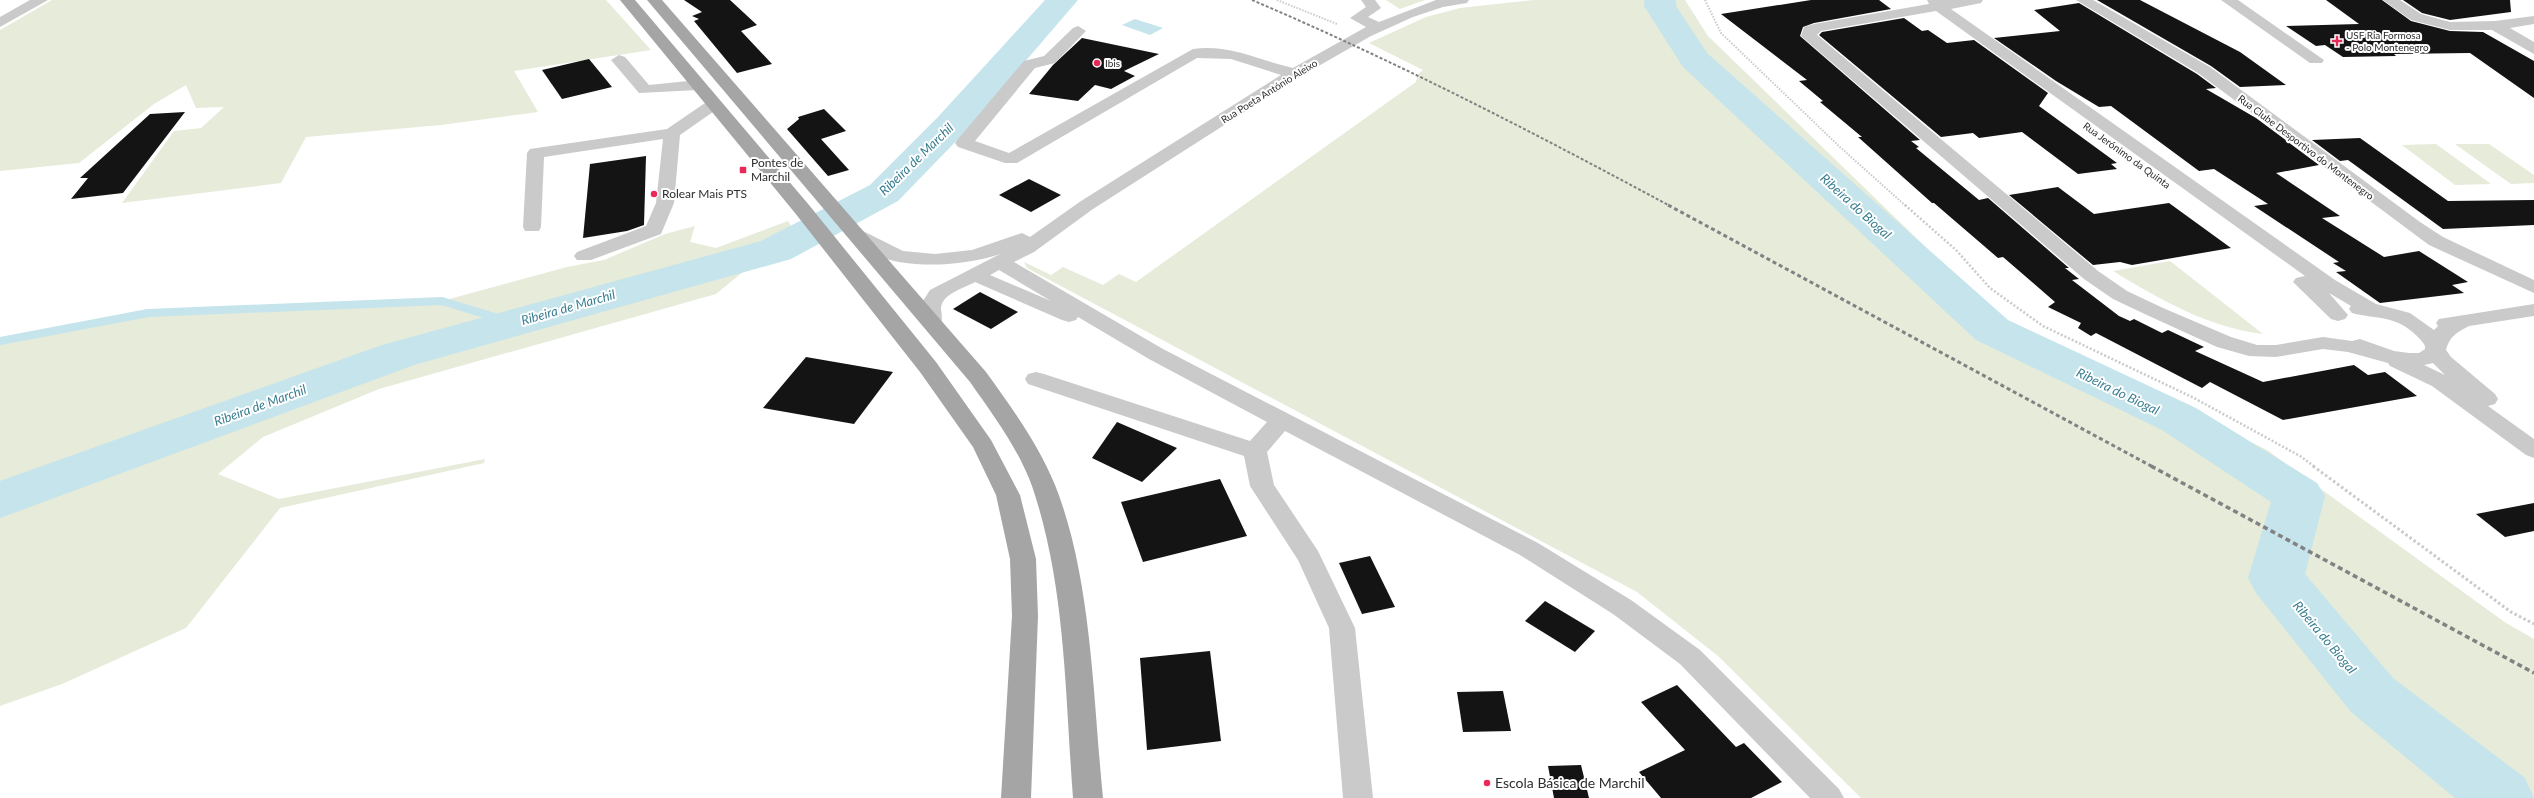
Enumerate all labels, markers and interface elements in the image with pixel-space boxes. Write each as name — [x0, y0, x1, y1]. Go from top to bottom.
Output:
place label: USF Ria Formosa - Polo Montenegro — [2346, 29, 2429, 53]
marker: USF Ria Formosa - Polo Montenegro — [2331, 35, 2343, 47]
street label: Rua Poeta António Aleixo — [1219, 56, 1320, 126]
place label: Ibis — [1105, 57, 1120, 69]
marker: Ibis — [1092, 58, 1102, 68]
street label: Rua Clube Desportivo do Montenegro — [2236, 92, 2376, 202]
water label: Ribeira de Marchil — [876, 119, 957, 198]
street label: Rua Jerónimo da Quinta — [2081, 119, 2173, 191]
place label: Pontes de Marchil — [751, 155, 803, 184]
marker: Pontes de Marchil — [738, 165, 748, 175]
water label: Ribeira do Biogal — [1817, 170, 1895, 242]
place label: Rolear Mais PTS — [662, 186, 747, 201]
marker: Rolear Mais PTS — [649, 189, 659, 199]
water label: Ribeira de Marchil — [519, 286, 617, 328]
water label: Ribeira do Biogal — [2074, 364, 2162, 418]
water label: Ribeira de Marchil — [212, 381, 308, 429]
water label: Ribeira do Biogal — [2290, 597, 2360, 677]
place label: Escola Básica de Marchil — [1495, 774, 1644, 791]
marker: Escola Básica de Marchil — [1482, 778, 1492, 788]

